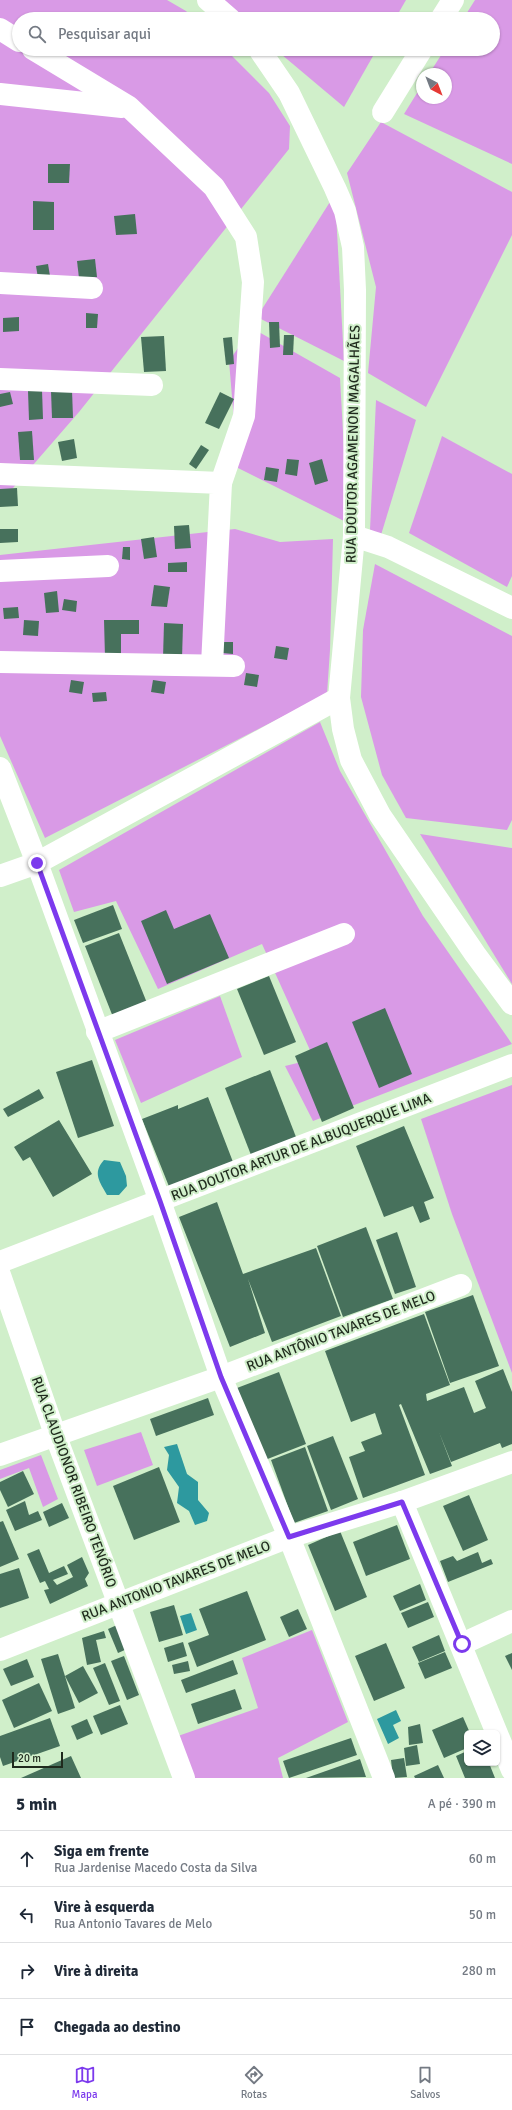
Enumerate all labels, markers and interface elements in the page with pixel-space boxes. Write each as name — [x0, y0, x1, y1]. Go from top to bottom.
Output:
search box — [12, 12, 500, 56]
icon: search — [26, 23, 48, 45]
text: Pesquisar aqui — [58, 25, 151, 43]
north arrow — [416, 68, 452, 104]
street label: RUA DOUTOR AGAMENON MAGALHÃES — [342, 324, 364, 563]
route end — [28, 854, 46, 872]
street label: RUA DOUTOR ARTUR DE ALBUQUERQUE LIMA — [169, 1089, 434, 1205]
street label: RUA ANTÔNIO TAVARES DE MELO — [244, 1287, 438, 1375]
street label: RUA CLAUDIONOR RIBEIRO TENÓRIO — [28, 1374, 120, 1590]
street label: RUA ANTONIO TAVARES DE MELO — [79, 1537, 273, 1625]
route start — [453, 1635, 471, 1653]
map controls — [464, 1730, 500, 1766]
button: layers — [464, 1730, 500, 1766]
scale bar — [12, 1750, 63, 1769]
text: 20 m — [18, 1752, 41, 1765]
text: 5 min — [16, 1794, 57, 1815]
text: A pé · 390 m — [428, 1796, 496, 1812]
text: Siga em frente — [54, 1842, 149, 1860]
icon: ahead — [16, 1848, 38, 1870]
text: 60 m — [469, 1851, 496, 1867]
text: Rua Jardenise Macedo Costa da Silva — [54, 1860, 257, 1876]
text: Vire à esquerda — [54, 1898, 154, 1916]
icon: left — [16, 1904, 38, 1926]
text: 50 m — [469, 1907, 496, 1923]
text: Rua Antonio Tavares de Melo — [54, 1916, 212, 1932]
icon: right — [16, 1960, 38, 1982]
text: Vire à direita — [54, 1962, 138, 1980]
text: 280 m — [462, 1963, 496, 1979]
icon: arrive — [16, 2016, 38, 2038]
text: Chegada ao destino — [54, 2018, 181, 2036]
tab: Mapa — [72, 2064, 97, 2101]
tab: Rotas — [241, 2064, 267, 2101]
tab: Salvos — [410, 2064, 440, 2101]

